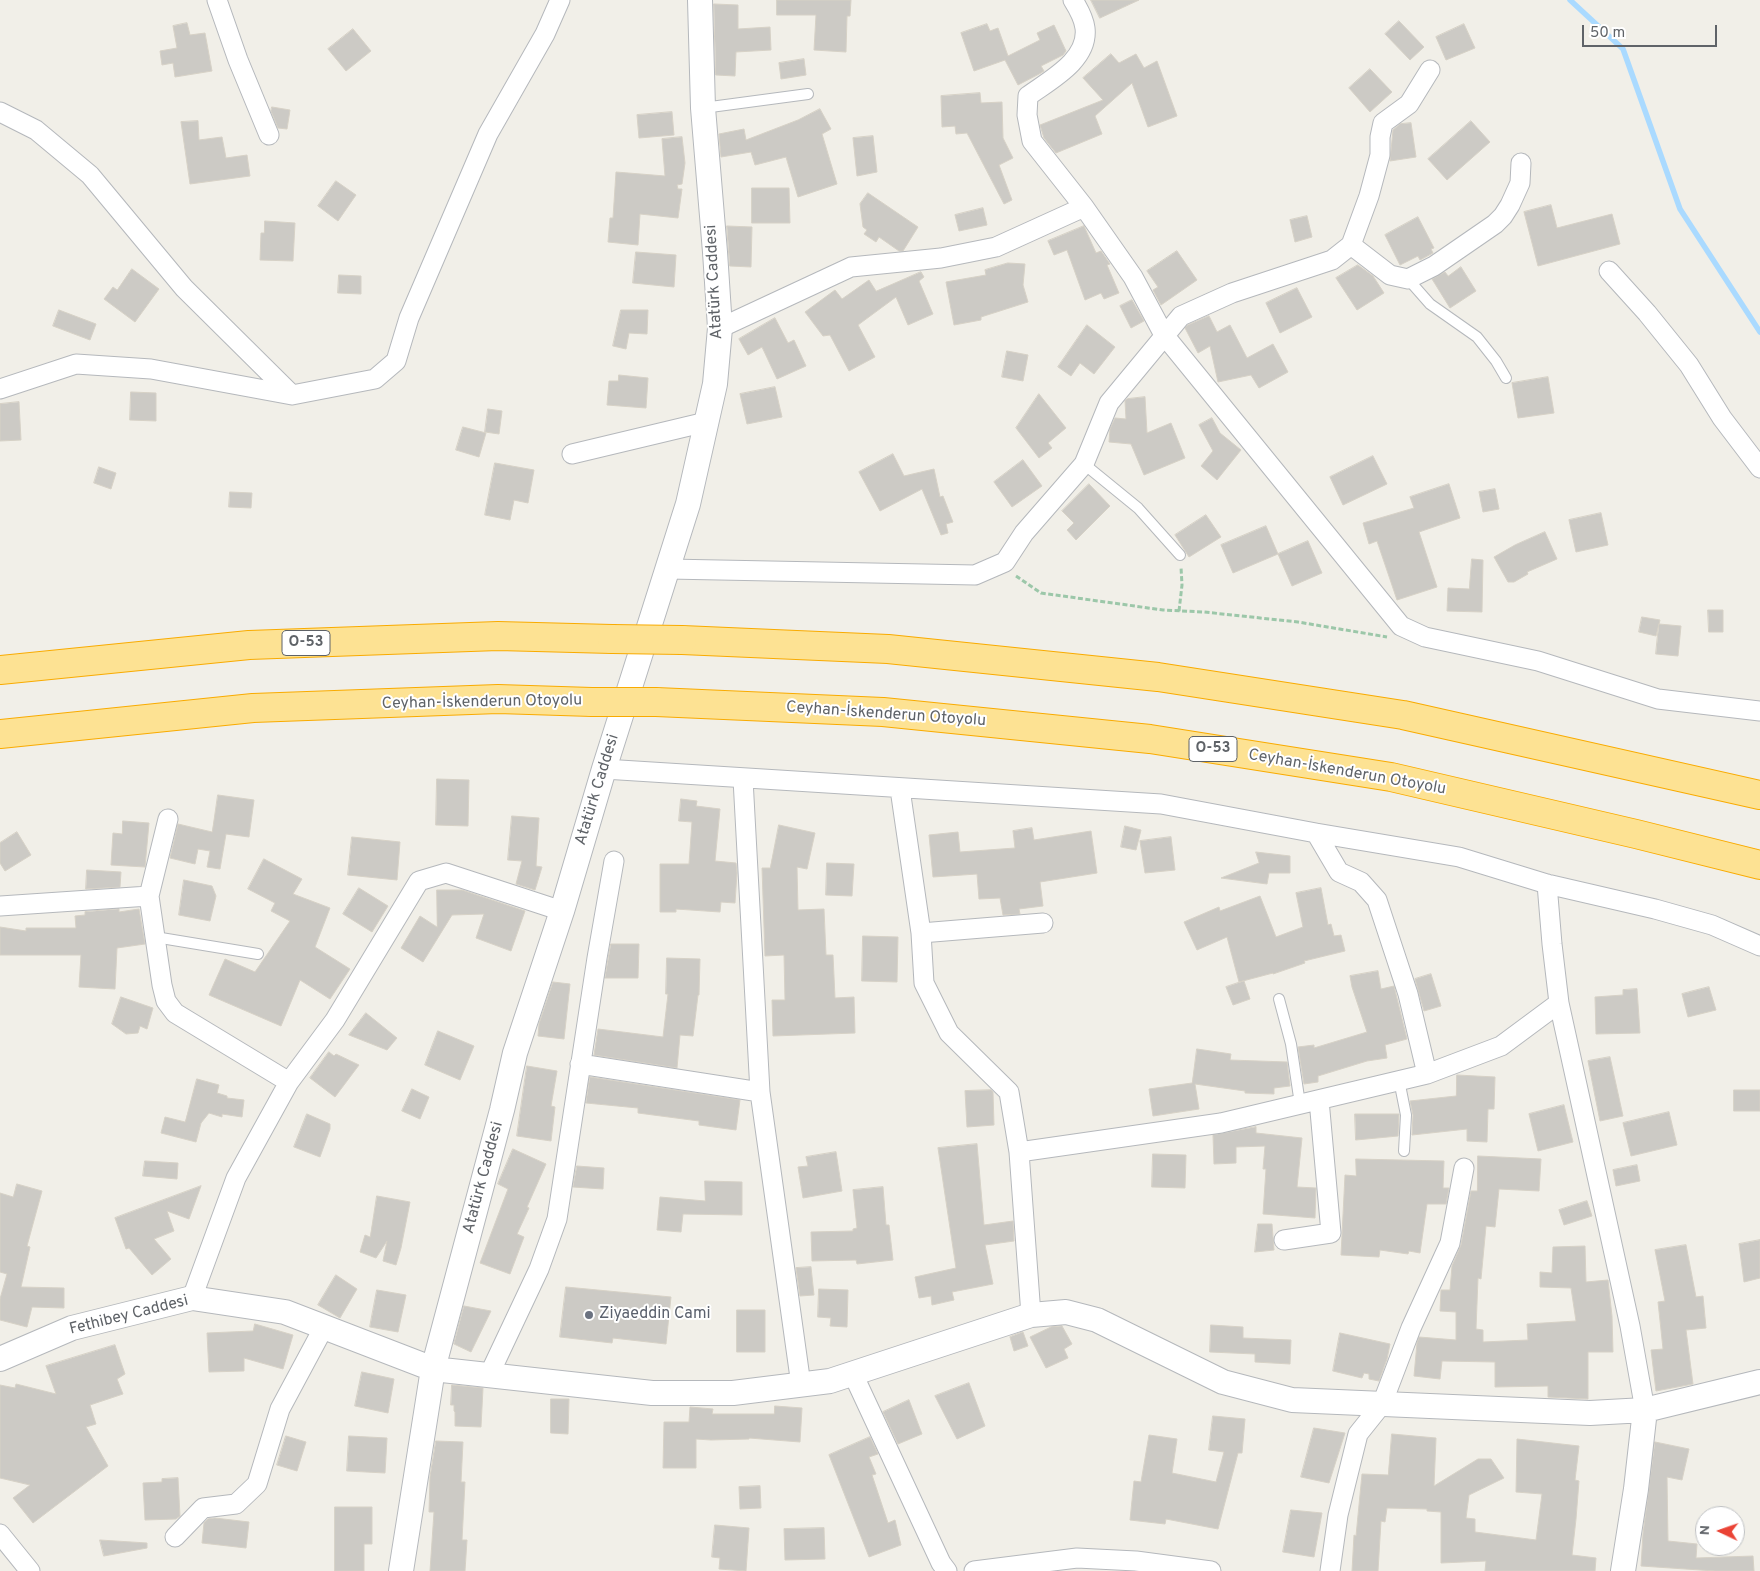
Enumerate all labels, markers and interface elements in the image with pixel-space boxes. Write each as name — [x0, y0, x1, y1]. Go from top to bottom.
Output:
scale bar — [1585, 15, 1720, 47]
text: 50 m — [1590, 24, 1625, 43]
street label: Atatürk Caddesi — [702, 224, 728, 340]
road number: O-53 — [282, 630, 330, 656]
street label: Ceyhan-İskenderun Otoyolu — [382, 692, 582, 714]
street label: Ceyhan-İskenderun Otoyolu — [785, 698, 987, 732]
street label: Atatürk Caddesi — [572, 732, 624, 848]
road number: O-53 — [1189, 736, 1237, 762]
street label: Ceyhan-İskenderun Otoyolu — [1247, 746, 1447, 800]
street label: Atatürk Caddesi — [460, 1120, 508, 1236]
street label: Fethibey Caddesi — [68, 1292, 190, 1340]
place label: Ziyaeddin Cami — [599, 1305, 711, 1325]
marker: Ziyaeddin Cami — [583, 1309, 595, 1321]
north arrow — [1695, 1506, 1745, 1556]
text: N — [1697, 1525, 1714, 1536]

